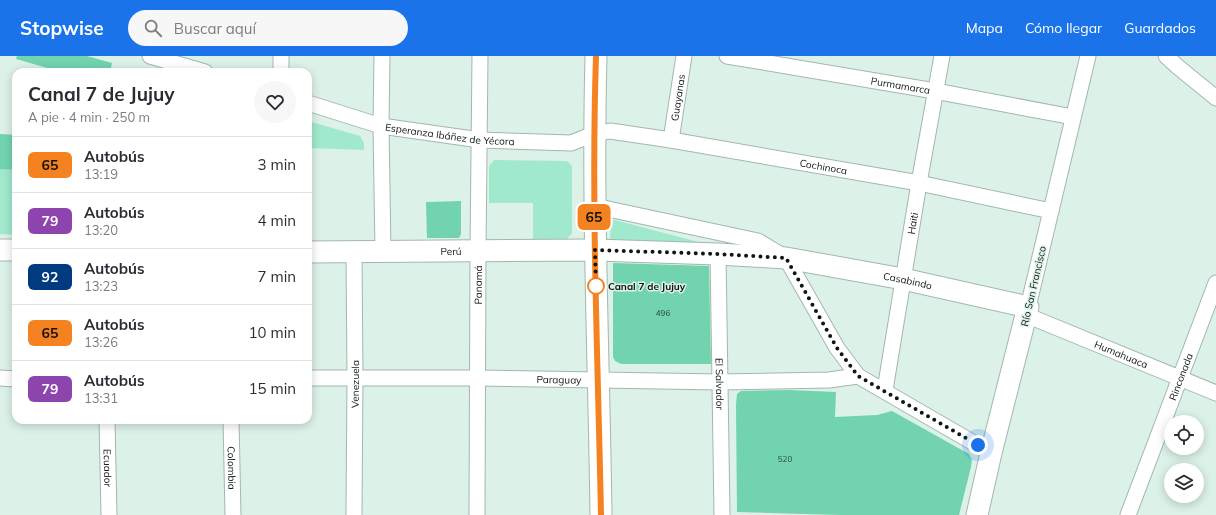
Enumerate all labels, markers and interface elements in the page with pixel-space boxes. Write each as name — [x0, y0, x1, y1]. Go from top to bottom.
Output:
search box — [128, 10, 408, 46]
text: Stopwise — [20, 16, 104, 40]
icon: search — [142, 17, 164, 39]
text: Buscar aquí — [174, 19, 256, 38]
text: Mapa — [966, 19, 1003, 37]
text: Cómo llegar — [1025, 19, 1102, 37]
text: Guardados — [1124, 19, 1196, 37]
street label: Guayanas — [668, 73, 688, 122]
street label: Purmamarca — [870, 74, 931, 97]
button: heart — [254, 81, 296, 123]
text: Canal 7 de Jujuy — [28, 82, 175, 106]
text: A pie · 4 min · 250 m — [28, 109, 150, 125]
street label: Esperanza Ibáñez de Yécora — [384, 121, 515, 148]
text: Autobús — [84, 147, 144, 166]
text: 3 min — [258, 155, 296, 174]
text: 65 — [42, 156, 58, 174]
street label: Cochinoca — [799, 156, 848, 177]
text: 13:19 — [84, 166, 118, 182]
text: Autobús — [84, 203, 144, 222]
line badge: 65 — [576, 204, 612, 230]
text: 65 — [586, 208, 602, 226]
text: 4 min — [258, 211, 296, 230]
street label: Haiti — [905, 211, 921, 235]
text: 79 — [42, 212, 58, 230]
text: 13:20 — [84, 222, 118, 238]
street label: Río San Francisco — [1018, 244, 1049, 328]
street label: Perú — [440, 245, 462, 258]
text: Autobús — [84, 259, 144, 278]
street label: Panamá — [472, 266, 485, 304]
text: 7 min — [258, 267, 296, 286]
text: 92 — [42, 268, 58, 286]
street label: Casabindo — [882, 270, 934, 292]
marker: Canal 7 de Jujuy — [587, 277, 605, 295]
text: 13:23 — [84, 278, 118, 294]
place label: Canal 7 de Jujuy — [608, 280, 686, 293]
house number: 496 — [656, 308, 670, 318]
text: Autobús — [84, 315, 144, 334]
text: 10 min — [249, 323, 296, 342]
text: 65 — [42, 324, 58, 342]
text: 13:26 — [84, 334, 118, 350]
street label: Humahuaca — [1092, 338, 1150, 371]
street label: Rinconada — [1166, 351, 1196, 402]
street label: El Salvador — [713, 358, 726, 411]
street label: Venezuela — [349, 360, 362, 408]
text: Autobús — [84, 371, 144, 390]
street label: Paraguay — [536, 373, 582, 387]
text: 15 min — [249, 379, 296, 398]
text: 79 — [42, 380, 58, 398]
text: 13:31 — [84, 390, 118, 406]
map controls — [1164, 415, 1204, 503]
button: locate — [1164, 415, 1204, 455]
your location — [968, 435, 988, 455]
street label: Colombia — [225, 446, 238, 490]
street label: Ecuador — [101, 449, 114, 487]
house number: 520 — [778, 454, 792, 464]
button: layers — [1164, 463, 1204, 503]

